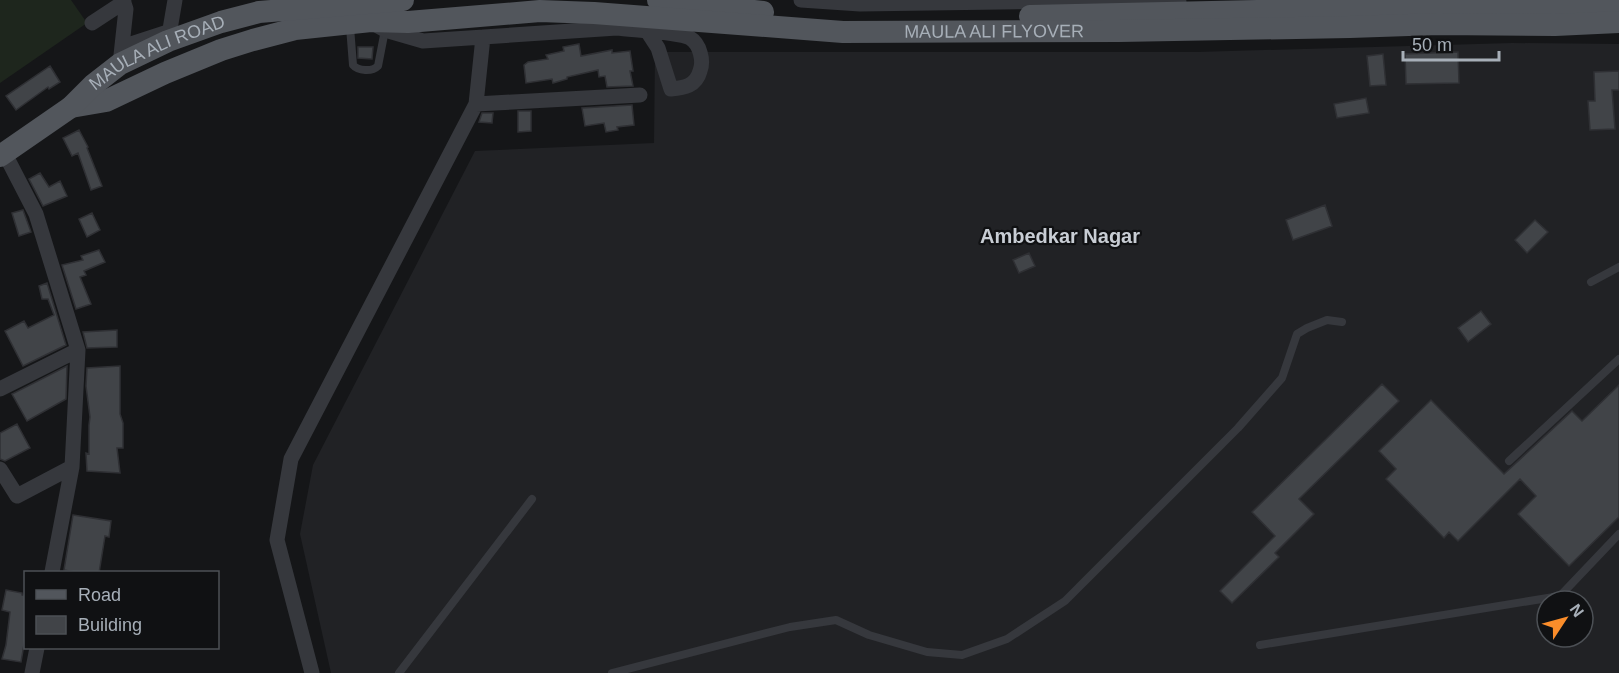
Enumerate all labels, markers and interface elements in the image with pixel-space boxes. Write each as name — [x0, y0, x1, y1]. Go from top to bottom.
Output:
street label: MAULA ALI ROAD — [85, 11, 228, 94]
street label: MAULA ALI FLYOVER — [904, 21, 1084, 42]
scale bar — [1403, 24, 1499, 62]
text: 50 m — [1412, 35, 1452, 55]
district label: Ambedkar Nagar — [980, 225, 1140, 247]
legend — [24, 571, 219, 649]
text: Road — [78, 585, 121, 605]
north arrow — [1535, 589, 1595, 649]
text: N — [1566, 601, 1587, 620]
text: Building — [78, 615, 142, 635]

